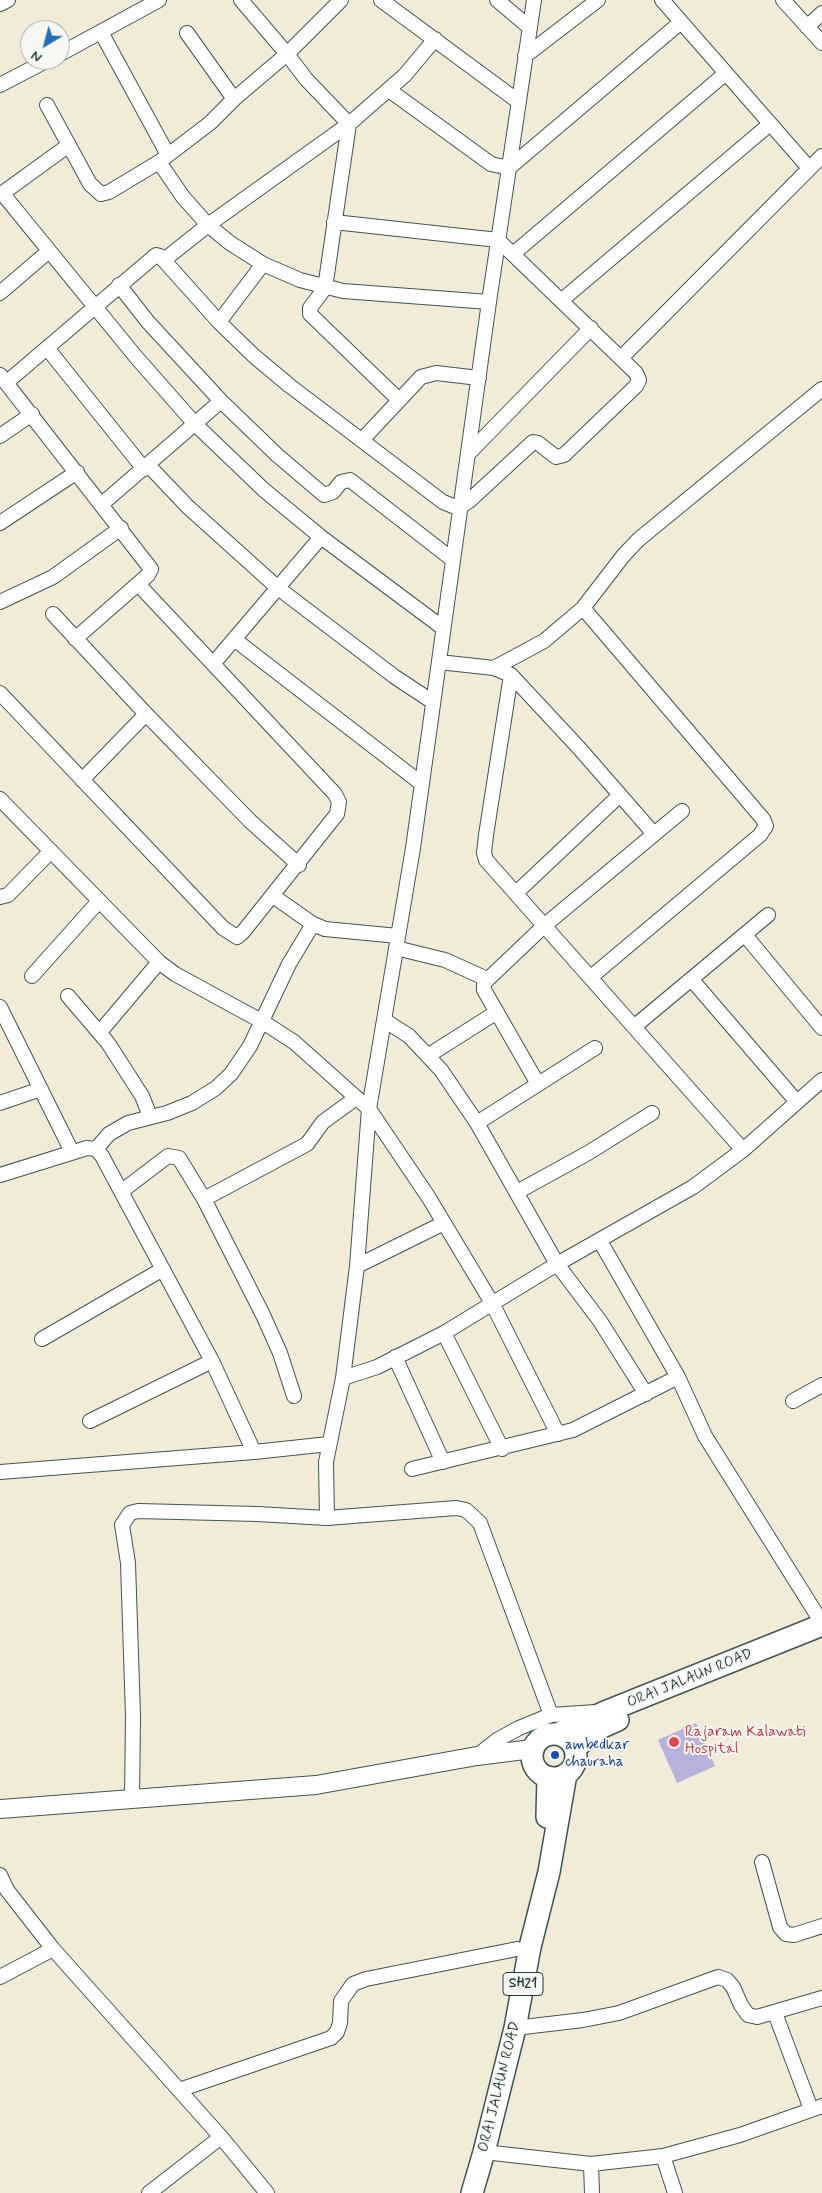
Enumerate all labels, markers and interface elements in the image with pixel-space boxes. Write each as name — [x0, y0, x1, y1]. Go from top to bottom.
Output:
north arrow — [20, 20, 70, 70]
text: N — [27, 46, 46, 66]
street label: ORAI JALAUN ROAD — [625, 1646, 755, 1712]
place label: Rajaram Kalawati Hospital — [685, 1724, 805, 1759]
marker: Rajaram Kalawati Hospital — [667, 1735, 681, 1749]
place label: ambedkar chauraha — [565, 1737, 629, 1772]
marker: ambedkar chauraha — [549, 1749, 561, 1761]
road number: SH21 — [503, 1972, 543, 1996]
street label: ORAI JALAUN ROAD — [475, 2020, 525, 2154]

